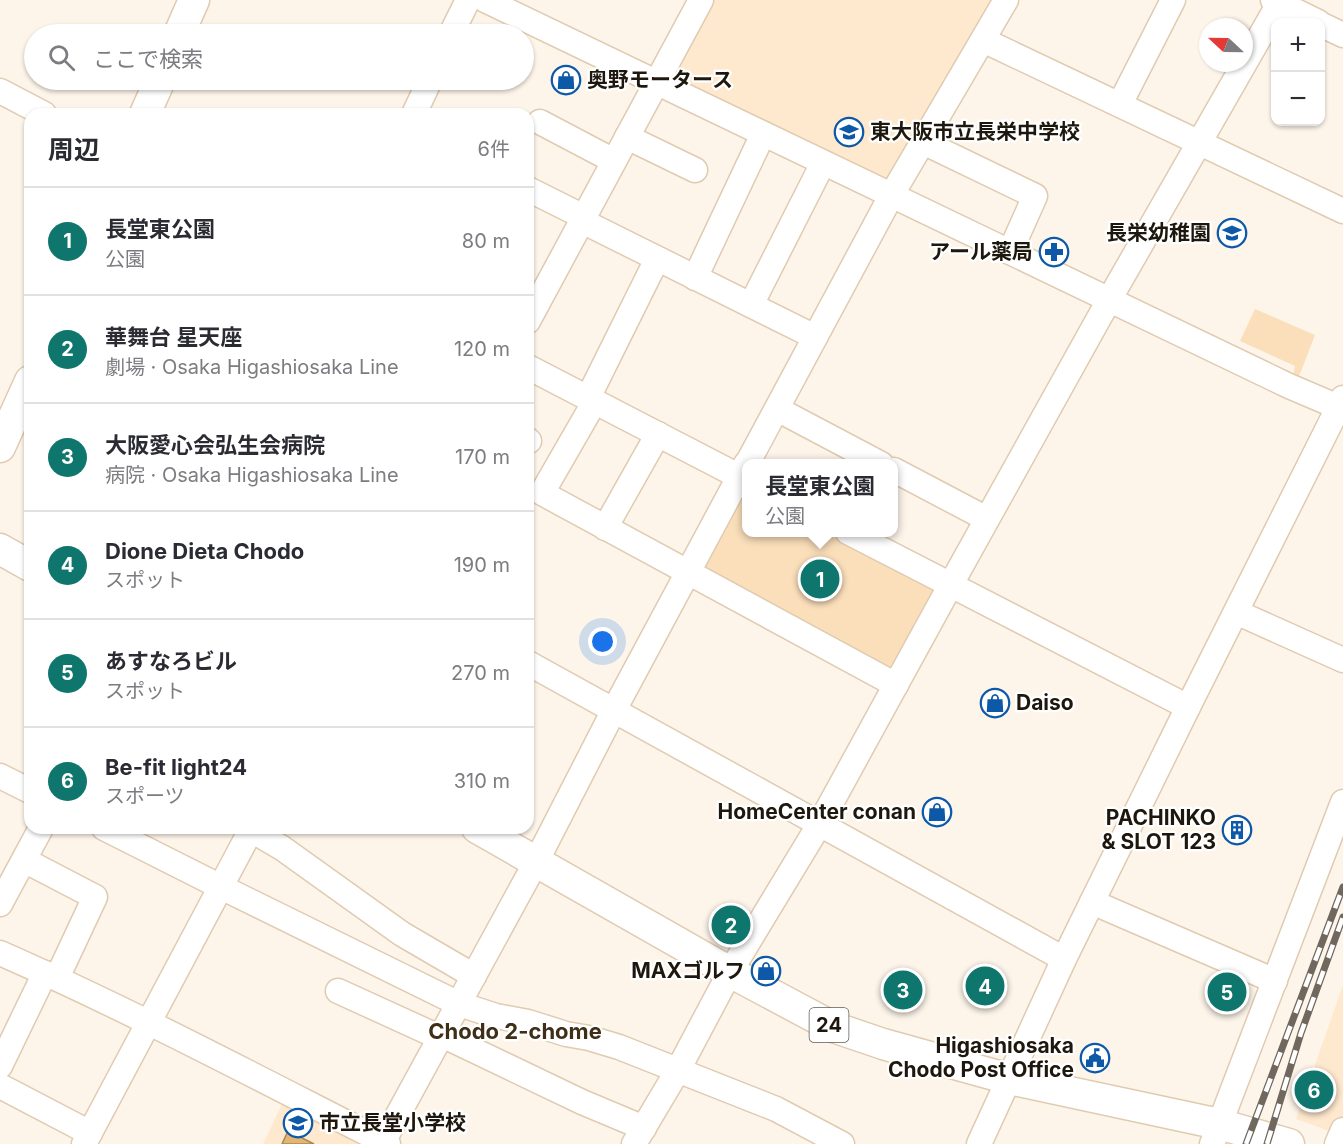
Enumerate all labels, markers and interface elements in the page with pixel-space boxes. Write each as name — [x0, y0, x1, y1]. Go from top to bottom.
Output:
north arrow — [1199, 18, 1253, 72]
map controls — [1271, 18, 1325, 126]
button: + — [1271, 18, 1325, 72]
search box — [24, 24, 534, 90]
icon: search — [45, 41, 78, 74]
text: ここで検索 — [93, 46, 203, 72]
shop icon: 奥野モータース — [550, 64, 582, 96]
place label: 奥野モータース — [587, 67, 733, 92]
button: − — [1271, 72, 1325, 126]
school or university icon: 東大阪市立長栄中学校 — [833, 116, 865, 148]
place label: 東大阪市立長栄中学校 — [870, 119, 1080, 144]
text: 周辺 — [48, 134, 100, 165]
text: 6件 — [478, 137, 510, 161]
text: 長堂東公園 — [105, 216, 215, 242]
school or university icon: 長栄幼稚園 — [1216, 217, 1248, 249]
place label: 長栄幼稚園 — [1106, 220, 1211, 245]
text: 1 — [63, 229, 72, 253]
text: 80 m — [462, 229, 510, 253]
pharmacy icon: アール薬局 — [1038, 236, 1070, 268]
place label: アール薬局 — [929, 239, 1033, 264]
text: 公園 — [105, 247, 145, 271]
text: 華舞台 星天座 — [105, 324, 242, 350]
text: 2 — [61, 337, 74, 361]
text: 120 m — [454, 337, 510, 361]
text: 劇場 · Osaka Higashiosaka Line — [105, 355, 399, 379]
text: 大阪愛心会弘生会病院 — [105, 432, 325, 458]
text: 3 — [61, 445, 74, 469]
text: 170 m — [455, 445, 510, 469]
popup — [742, 459, 898, 537]
text: 病院 · Osaka Higashiosaka Line — [105, 463, 399, 487]
text: 長堂東公園 — [765, 473, 875, 499]
text: 公園 — [765, 504, 805, 528]
text: Dione Dieta Chodo — [105, 538, 304, 564]
text: 4 — [61, 553, 74, 577]
text: 190 m — [454, 553, 510, 577]
pin: 1 — [800, 556, 840, 602]
text: スポット — [105, 568, 185, 592]
your location — [588, 627, 617, 656]
text: あすなろビル — [105, 648, 237, 674]
text: 5 — [61, 661, 74, 685]
text: 270 m — [451, 661, 510, 685]
text: スポット — [105, 679, 185, 703]
shop icon: Daiso — [979, 687, 1011, 719]
place label: Daiso — [1016, 690, 1074, 715]
text: Be-fit light24 — [105, 754, 247, 780]
text: 6 — [61, 769, 74, 793]
text: 310 m — [454, 769, 510, 793]
text: スポーツ — [105, 784, 185, 808]
shop icon: HomeCenter conan — [921, 796, 953, 828]
place label: HomeCenter conan — [718, 799, 916, 824]
place label: PACHINKO & SLOT 123 — [1102, 805, 1216, 854]
building icon: PACHINKO & SLOT 123 — [1221, 814, 1253, 846]
pin: 2 — [712, 902, 750, 948]
shop icon: MAXゴルフ — [750, 955, 782, 987]
place label: MAXゴルフ — [631, 958, 745, 983]
pin: 4 — [966, 964, 1004, 1008]
pin: 3 — [884, 968, 922, 1012]
pin: 5 — [1208, 970, 1246, 1014]
road number: 24 — [810, 1008, 848, 1042]
district label: Chodo 2-chome — [428, 1018, 602, 1044]
place label: Higashiosaka Chodo Post Office — [888, 1033, 1074, 1082]
public building icon: Higashiosaka Chodo Post Office — [1079, 1042, 1111, 1074]
pin: 6 — [1294, 1068, 1334, 1112]
school or university icon: 市立長堂小学校 — [282, 1107, 314, 1139]
place label: 市立長堂小学校 — [319, 1110, 466, 1135]

